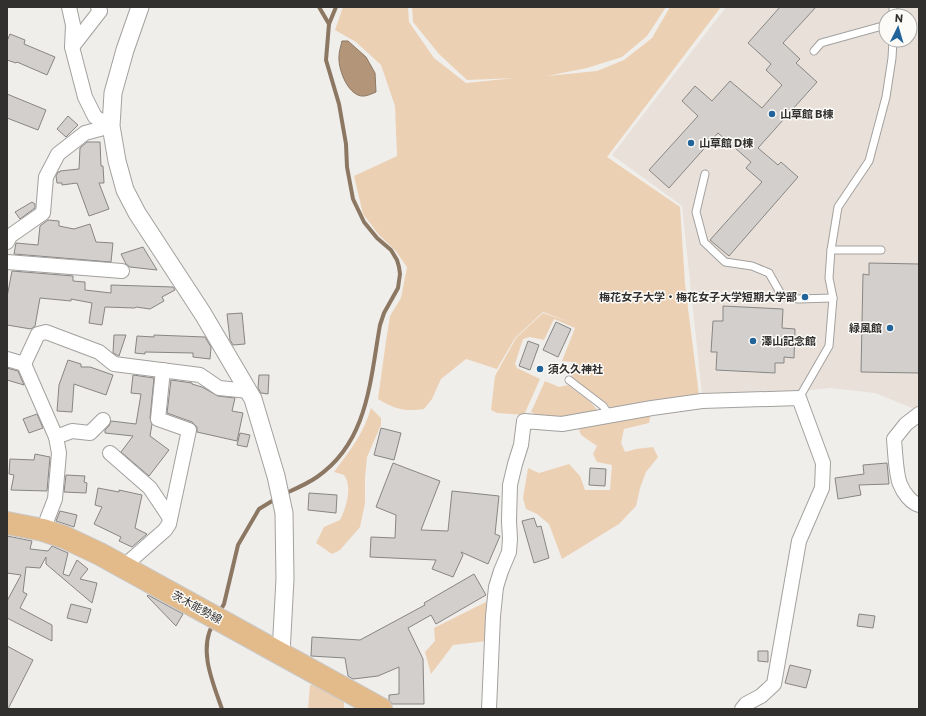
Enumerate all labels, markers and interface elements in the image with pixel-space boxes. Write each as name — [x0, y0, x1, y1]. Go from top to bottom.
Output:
north arrow — [878, 8, 918, 48]
text: N — [894, 11, 904, 24]
place label: 山草館 B棟 — [780, 107, 833, 120]
marker: 山草館 B棟 — [767, 109, 777, 119]
place label: 山草館 D棟 — [699, 136, 753, 149]
marker: 山草館 D棟 — [686, 138, 696, 148]
place label: 梅花女子大学・梅花女子大学短期大学部 — [599, 290, 797, 303]
marker: 梅花女子大学・梅花女子大学短期大学部 — [800, 292, 810, 302]
place label: 緑風館 — [849, 321, 882, 334]
marker: 緑風館 — [885, 323, 895, 333]
place label: 澤山記念館 — [761, 334, 816, 347]
marker: 澤山記念館 — [748, 336, 758, 346]
place label: 須久久神社 — [548, 362, 603, 375]
marker: 須久久神社 — [535, 364, 545, 374]
street label: 茨木能勢線 — [170, 588, 224, 626]

